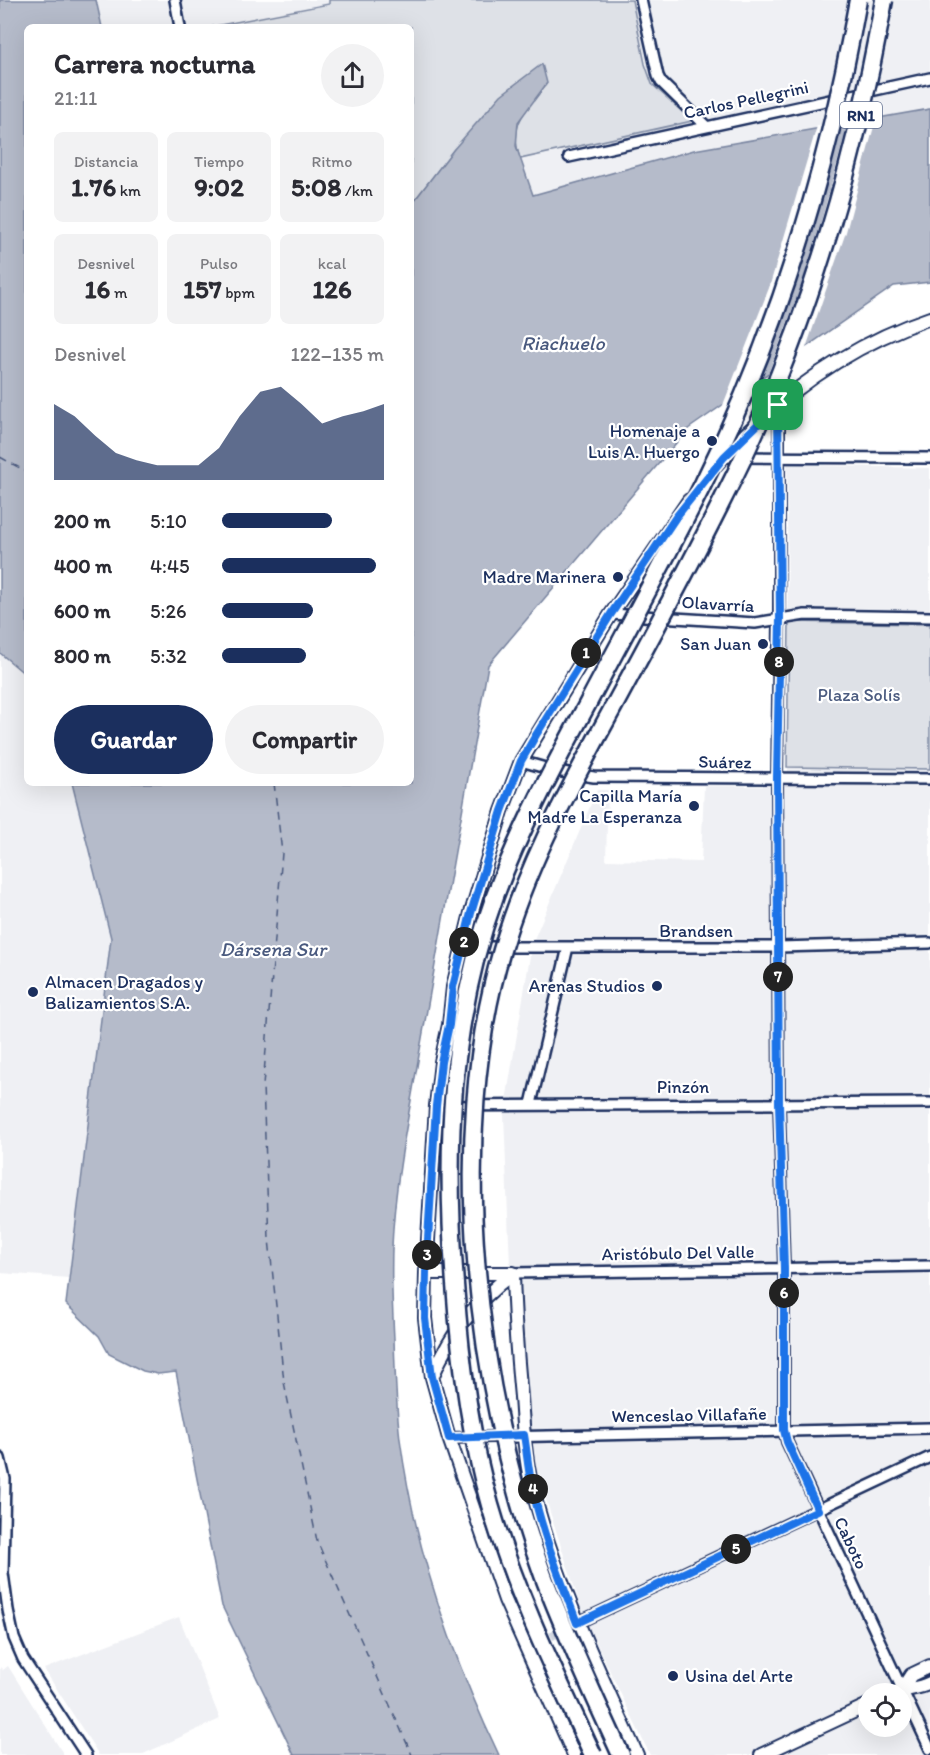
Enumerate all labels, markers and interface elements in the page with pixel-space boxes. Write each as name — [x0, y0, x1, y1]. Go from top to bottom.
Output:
button: share — [321, 44, 384, 107]
text: Carrera nocturna — [54, 47, 255, 80]
street label: Carlos Pellegrini — [681, 76, 811, 124]
text: 21:11 — [54, 86, 97, 110]
road number: RN1 — [840, 102, 882, 128]
text: Distancia — [74, 152, 138, 171]
text: Tiempo — [194, 152, 244, 171]
text: Ritmo — [312, 152, 352, 171]
text: 1.76 — [71, 171, 116, 203]
text: 9:02 — [194, 171, 244, 203]
text: 5:08 — [291, 171, 341, 203]
text: km — [116, 181, 141, 200]
text: /km — [341, 181, 373, 200]
text: Desnivel — [77, 254, 135, 273]
text: Pulso — [200, 254, 238, 273]
text: kcal — [318, 254, 346, 273]
text: 16 — [85, 273, 110, 305]
text: 157 — [183, 273, 222, 305]
text: 126 — [312, 273, 352, 305]
text: m — [110, 283, 127, 302]
text: bpm — [222, 283, 255, 302]
water label: Riachuelo — [521, 331, 605, 355]
text: Desnivel — [54, 342, 126, 366]
text: 122–135 m — [291, 342, 384, 366]
pin — [752, 379, 803, 430]
icon: arrive — [761, 388, 794, 421]
place label: Homenaje a Luis A. Huergo — [588, 420, 700, 463]
marker: Homenaje a Luis A. Huergo — [705, 434, 719, 448]
text: 200 m — [54, 509, 110, 533]
text: 5:10 — [150, 509, 187, 533]
text: 400 m — [54, 554, 112, 578]
text: 4:45 — [150, 554, 189, 578]
place label: Madre Marinera — [483, 566, 607, 588]
marker: Madre Marinera — [611, 570, 625, 584]
street label: Olavarría — [681, 591, 756, 617]
text: 600 m — [54, 599, 111, 623]
text: 5:26 — [150, 599, 187, 623]
place label: San Juan — [680, 633, 751, 655]
marker: San Juan — [756, 637, 770, 651]
pin: 1 — [571, 638, 601, 668]
text: 1 — [582, 643, 590, 662]
text: 800 m — [54, 644, 111, 668]
text: 5:32 — [150, 644, 187, 668]
pin: 8 — [764, 647, 794, 677]
text: 8 — [775, 652, 783, 671]
park label: Plaza Solís — [818, 684, 900, 706]
button: Guardar — [54, 705, 213, 774]
button: Compartir — [225, 705, 384, 774]
street label: Suárez — [698, 751, 752, 773]
place label: Capilla María Madre La Esperanza — [528, 785, 683, 828]
marker: Capilla María Madre La Esperanza — [687, 799, 701, 813]
street label: Brandsen — [659, 920, 733, 942]
pin: 2 — [449, 927, 479, 957]
text: 2 — [460, 932, 468, 951]
water label: Dársena Sur — [220, 937, 328, 961]
pin: 7 — [763, 962, 793, 992]
text: 7 — [774, 967, 782, 986]
place label: Almacen Dragados y Balizamientos S.A. — [45, 971, 203, 1014]
place label: Arenas Studios — [529, 975, 645, 997]
marker: Arenas Studios — [650, 979, 664, 993]
marker: Almacen Dragados y Balizamientos S.A. — [26, 985, 40, 999]
street label: Pinzón — [657, 1076, 709, 1098]
pin: 3 — [412, 1240, 442, 1270]
street label: Aristóbulo Del Valle — [601, 1241, 755, 1265]
text: 3 — [423, 1245, 431, 1264]
pin: 6 — [769, 1278, 799, 1308]
text: 6 — [780, 1283, 788, 1302]
street label: Wenceslao Villafañe — [611, 1403, 767, 1427]
pin: 4 — [518, 1474, 548, 1504]
text: 4 — [528, 1479, 538, 1498]
street label: Caboto — [829, 1513, 873, 1573]
pin: 5 — [721, 1534, 751, 1564]
text: 5 — [732, 1539, 740, 1558]
place label: Usina del Arte — [685, 1665, 793, 1687]
marker: Usina del Arte — [666, 1669, 680, 1683]
map controls — [858, 1683, 912, 1737]
button: locate — [858, 1683, 912, 1737]

